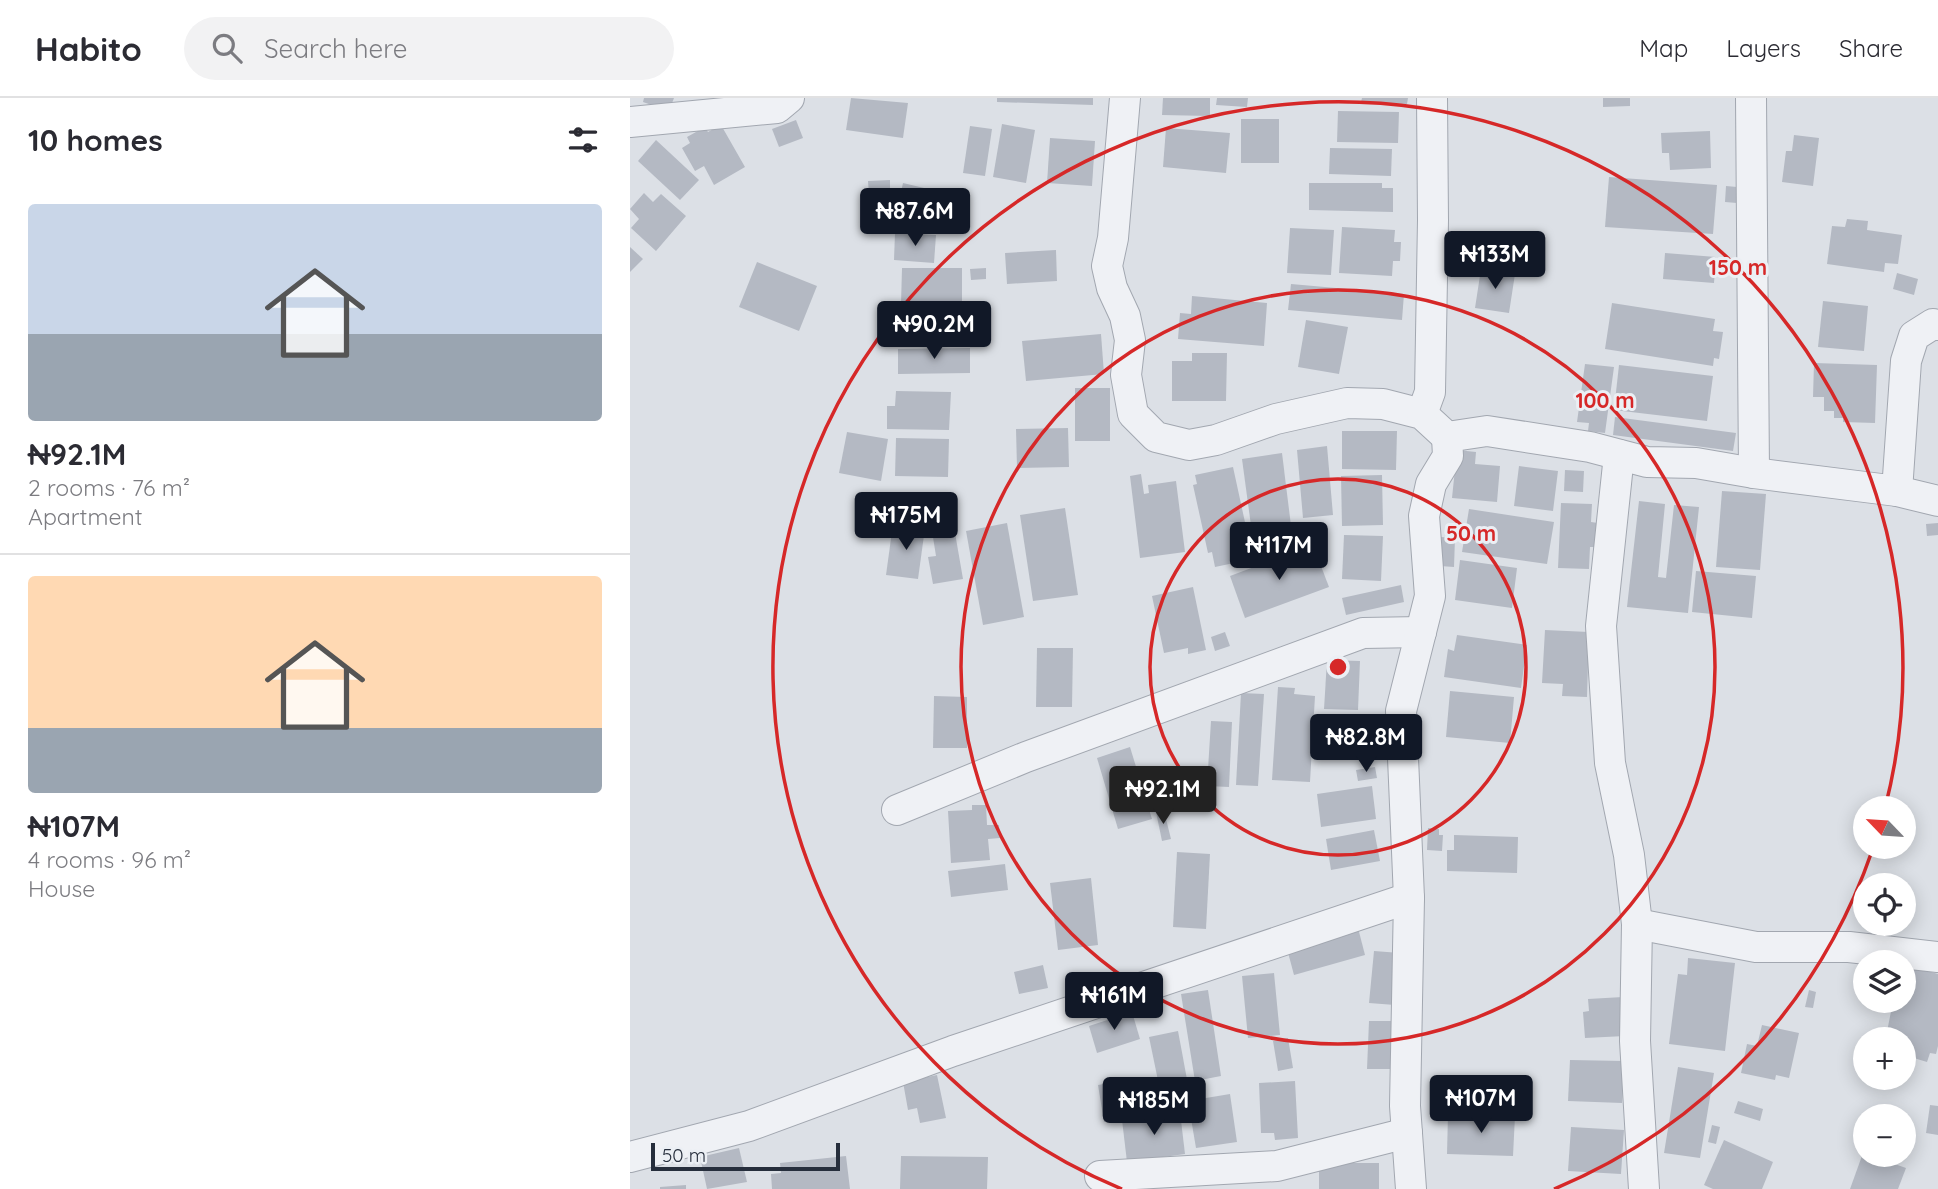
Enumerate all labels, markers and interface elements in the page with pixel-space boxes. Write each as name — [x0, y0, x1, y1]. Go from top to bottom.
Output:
search box — [184, 17, 674, 80]
text: Habito — [35, 28, 142, 69]
icon: search — [208, 29, 246, 67]
text: Search here — [264, 32, 407, 65]
text: Map — [1639, 33, 1688, 63]
text: Layers — [1726, 33, 1801, 63]
text: Share — [1839, 33, 1903, 63]
text: 10 homes — [28, 121, 163, 159]
icon: filters — [564, 121, 602, 159]
pin: ₦87.6M — [858, 188, 972, 248]
text: ₦87.6M — [876, 196, 954, 225]
pin: ₦133M — [1446, 232, 1544, 291]
text: ₦133M — [1460, 239, 1530, 268]
icon: home — [252, 250, 378, 376]
text: 150 m — [1709, 254, 1767, 280]
pin: ₦90.2M — [877, 302, 991, 361]
text: ₦90.2M — [893, 309, 975, 338]
text: 100 m — [1575, 387, 1635, 413]
text: ₦92.1M — [28, 435, 126, 473]
text: 2 rooms · 76 m² — [28, 473, 190, 502]
pin: ₦175M — [857, 492, 955, 552]
text: ₦175M — [871, 500, 941, 529]
text: Apartment — [28, 502, 142, 531]
text: 50 m — [1446, 520, 1496, 546]
pin: ₦117M — [1230, 522, 1328, 582]
text: ₦117M — [1246, 530, 1312, 559]
icon: home — [252, 622, 378, 748]
centre of rings — [1326, 655, 1350, 679]
pin: ₦82.8M — [1309, 714, 1423, 774]
text: ₦82.8M — [1326, 722, 1406, 751]
pin: ₦92.1M — [1106, 766, 1220, 826]
text: ₦92.1M — [1125, 774, 1201, 803]
north arrow — [1853, 796, 1916, 859]
map controls — [1853, 796, 1916, 1167]
text: ₦107M — [28, 807, 120, 845]
text: 4 rooms · 96 m² — [28, 845, 191, 874]
button: locate — [1853, 873, 1916, 936]
text: House — [28, 874, 95, 903]
button: layers — [1853, 950, 1916, 1013]
pin: ₦161M — [1065, 972, 1163, 1032]
text: ₦161M — [1081, 980, 1147, 1009]
button: + — [1853, 1027, 1916, 1090]
pin: ₦107M — [1432, 1076, 1530, 1135]
pin: ₦185M — [1105, 1077, 1203, 1137]
text: ₦107M — [1446, 1083, 1516, 1112]
text: ₦185M — [1119, 1085, 1189, 1114]
button: − — [1853, 1104, 1916, 1167]
scale bar — [651, 1140, 840, 1172]
text: 50 m — [662, 1143, 706, 1167]

